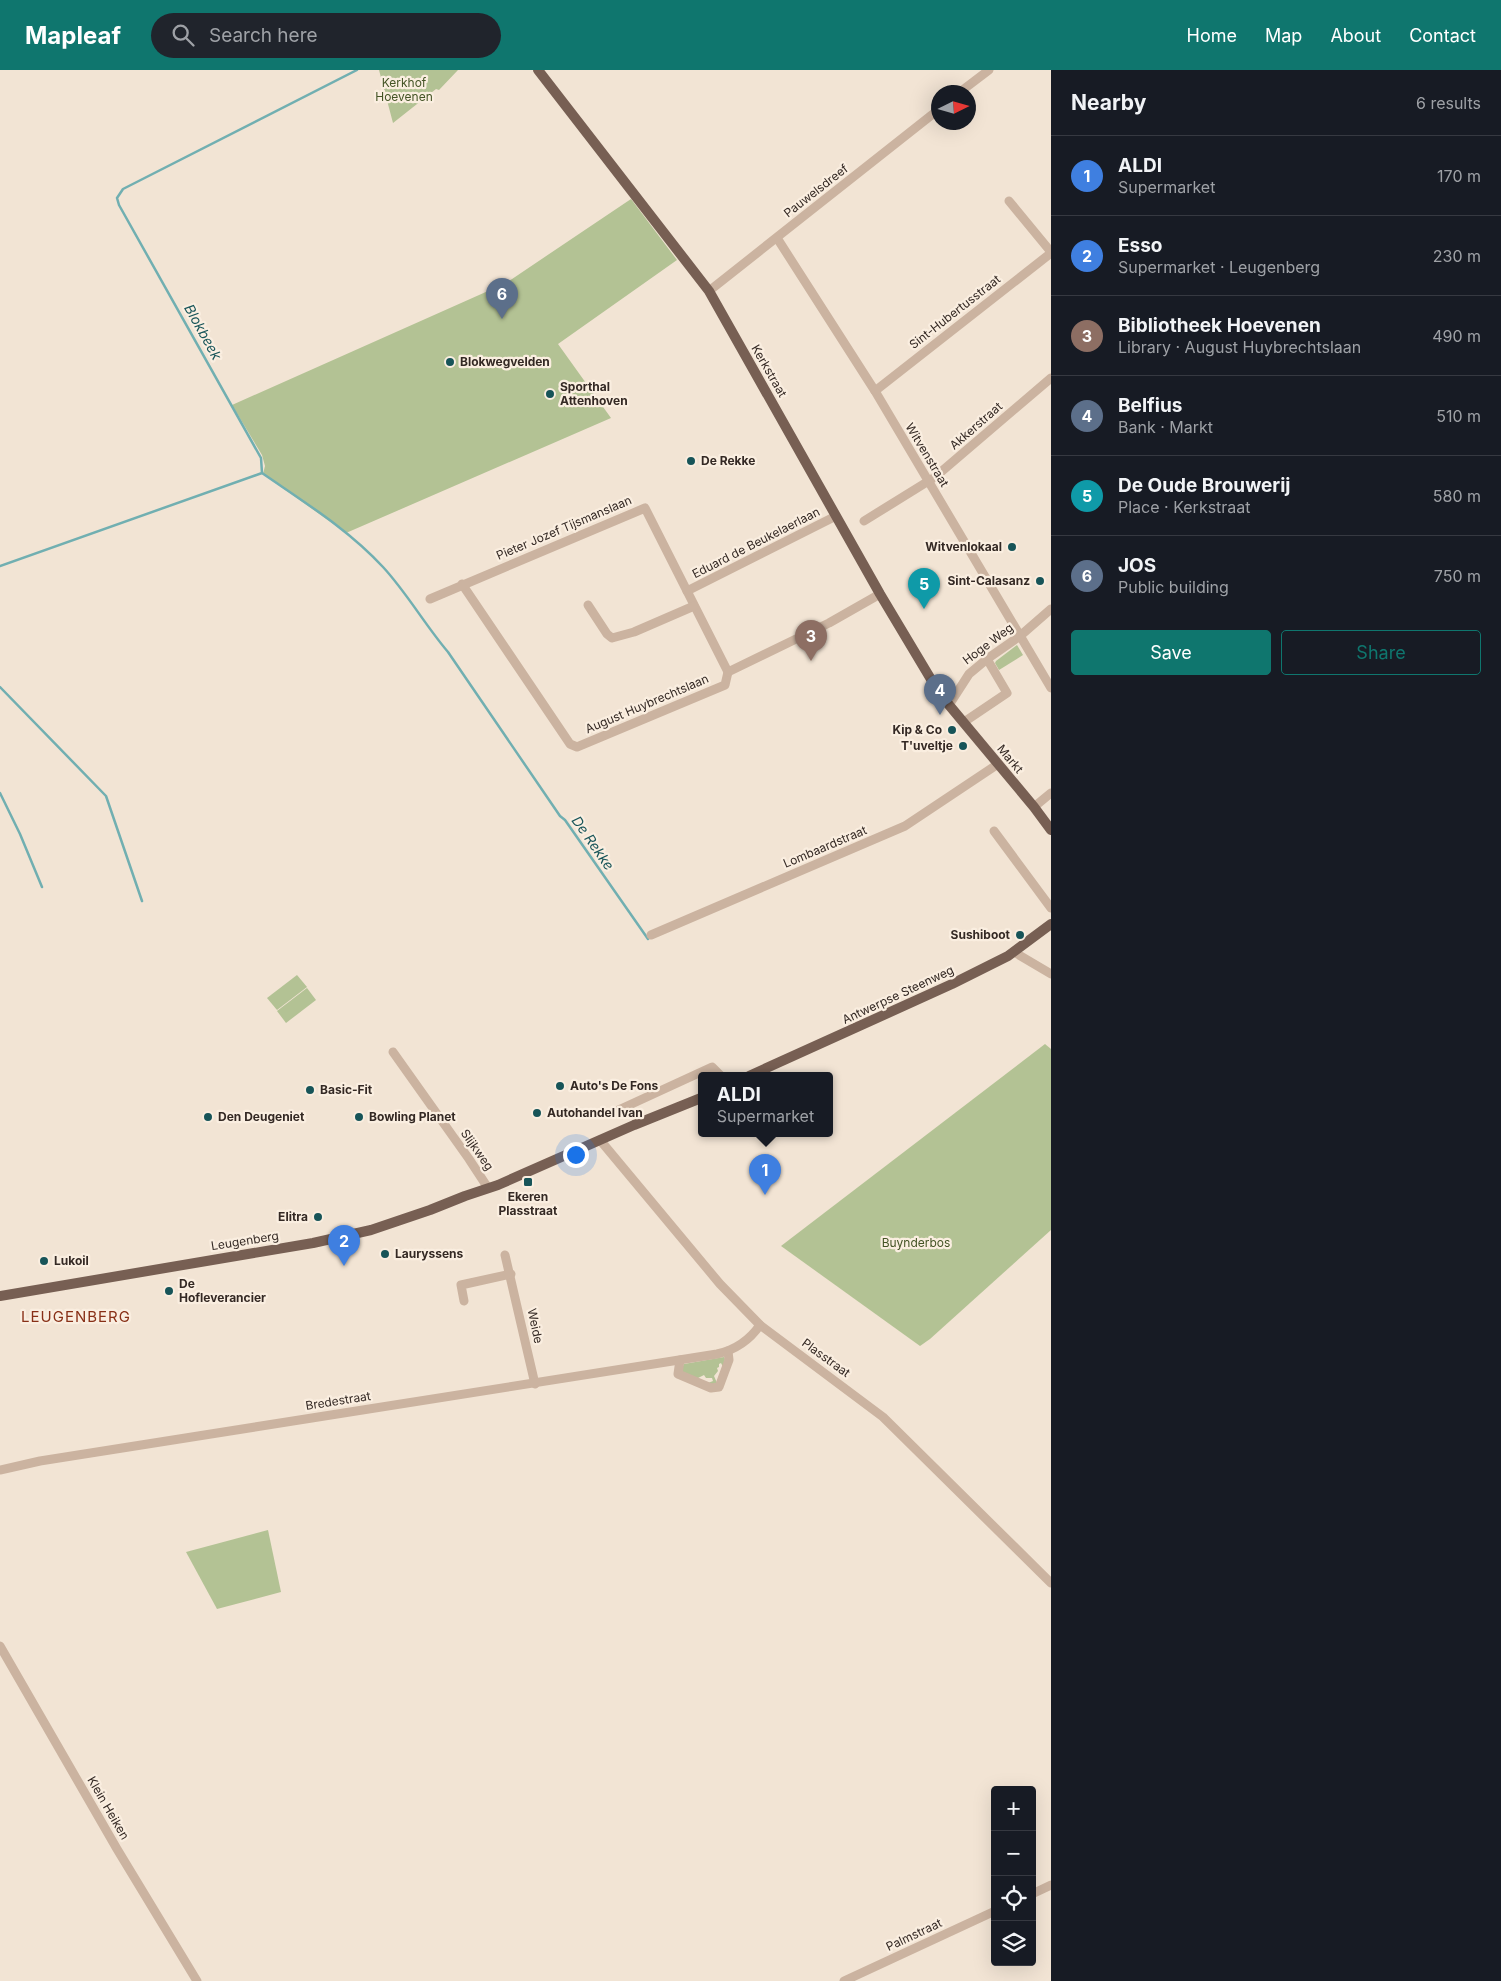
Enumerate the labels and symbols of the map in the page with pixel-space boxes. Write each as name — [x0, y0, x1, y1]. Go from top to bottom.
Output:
park label: Kerkhof Hoevenen — [375, 75, 433, 104]
north arrow — [931, 85, 976, 130]
street label: Pauwelsdreef — [781, 161, 851, 220]
street label: Sint-Hubertusstraat — [906, 271, 1003, 352]
pin: 6 — [486, 278, 518, 319]
water label: Blokbeek — [181, 301, 226, 363]
street label: Kerkstraat — [748, 342, 790, 400]
place label: Blokwegvelden — [460, 354, 550, 369]
marker: Blokwegvelden — [444, 356, 456, 368]
place label: Sporthal Attenhoven — [560, 379, 628, 408]
marker: Sporthal Attenhoven — [544, 388, 556, 400]
street label: Akkerstraat — [946, 399, 1005, 453]
street label: Witvenstraat — [903, 420, 952, 489]
place label: De Rekke — [701, 453, 755, 468]
marker: De Rekke — [685, 455, 697, 467]
street label: Pieter Jozef Tijsmanslaan — [494, 492, 634, 563]
street label: Eduard de Beukelaerlaan — [689, 504, 822, 581]
place label: Witvenlokaal — [925, 539, 1002, 554]
marker: Witvenlokaal — [1006, 541, 1018, 553]
pin: 5 — [908, 568, 940, 609]
place label: Sint-Calasanz — [948, 573, 1030, 588]
marker: Sint-Calasanz — [1034, 575, 1046, 587]
pin: 3 — [795, 620, 827, 661]
street label: Hoge Weg — [959, 620, 1016, 667]
street label: August Huybrechtslaan — [583, 671, 711, 736]
pin: 4 — [924, 674, 956, 715]
place label: Kip & Co — [892, 722, 942, 737]
marker: Kip & Co — [946, 724, 958, 736]
place label: T'uveltje — [901, 738, 953, 753]
marker: T'uveltje — [957, 740, 969, 752]
street label: Markt — [994, 741, 1027, 776]
water label: De Rekke — [569, 812, 618, 873]
street label: Lombaardstraat — [781, 822, 869, 871]
place label: Sushiboot — [951, 927, 1011, 942]
marker: Sushiboot — [1014, 929, 1026, 941]
street label: Antwerpse Steenweg — [840, 962, 956, 1027]
place label: Auto's De Fons — [570, 1078, 659, 1093]
marker: Auto's De Fons — [554, 1080, 566, 1092]
place label: Basic-Fit — [320, 1082, 373, 1097]
marker: Basic-Fit — [304, 1084, 316, 1096]
place label: Autohandel Ivan — [547, 1105, 643, 1120]
marker: Autohandel Ivan — [531, 1107, 543, 1119]
place label: Den Deugeniet — [218, 1109, 305, 1124]
place label: Bowling Planet — [369, 1109, 456, 1124]
marker: Den Deugeniet — [202, 1111, 214, 1123]
marker: Bowling Planet — [353, 1111, 365, 1123]
street label: Slijkweg — [458, 1126, 497, 1173]
your location — [563, 1142, 589, 1168]
pin: 1 — [749, 1154, 781, 1195]
marker: Ekeren Plasstraat — [522, 1176, 534, 1188]
place label: Ekeren Plasstraat — [499, 1189, 558, 1218]
place label: Elitra — [278, 1209, 308, 1224]
marker: Elitra — [312, 1211, 324, 1223]
pin: 2 — [328, 1225, 360, 1266]
street label: Leugenberg — [210, 1228, 280, 1253]
park label: Buynderbos — [882, 1235, 950, 1250]
place label: Lauryssens — [395, 1246, 464, 1261]
marker: Lauryssens — [379, 1248, 391, 1260]
place label: Lukoil — [54, 1253, 89, 1268]
marker: Lukoil — [38, 1255, 50, 1267]
place label: De Hofleverancier — [179, 1276, 266, 1305]
marker: De Hofleverancier — [163, 1285, 175, 1297]
district label: LEUGENBERG — [21, 1307, 131, 1326]
street label: Weide — [524, 1307, 547, 1345]
street label: Plasstraat — [799, 1335, 853, 1380]
street label: Bredestraat — [304, 1388, 372, 1413]
street label: Klein Heiken — [84, 1773, 133, 1842]
street label: Palmstraat — [883, 1915, 944, 1954]

